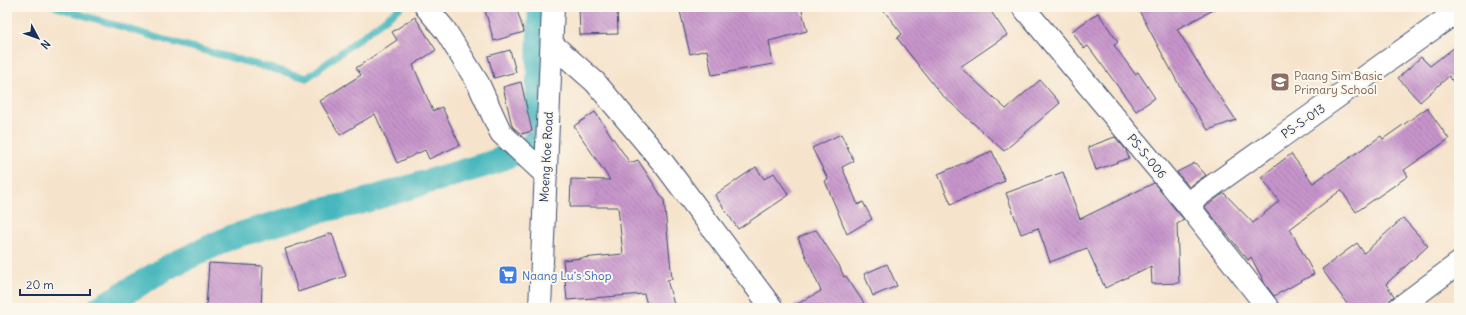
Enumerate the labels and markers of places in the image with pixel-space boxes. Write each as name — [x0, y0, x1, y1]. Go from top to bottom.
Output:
place label: Paang Sim Basic Primary School — [1294, 68, 1383, 97]
school or university icon: Paang Sim Basic Primary School — [1269, 71, 1291, 93]
supermarket icon: Naang Lu's Shop — [497, 264, 519, 286]
place label: Naang Lu's Shop — [522, 268, 612, 283]

